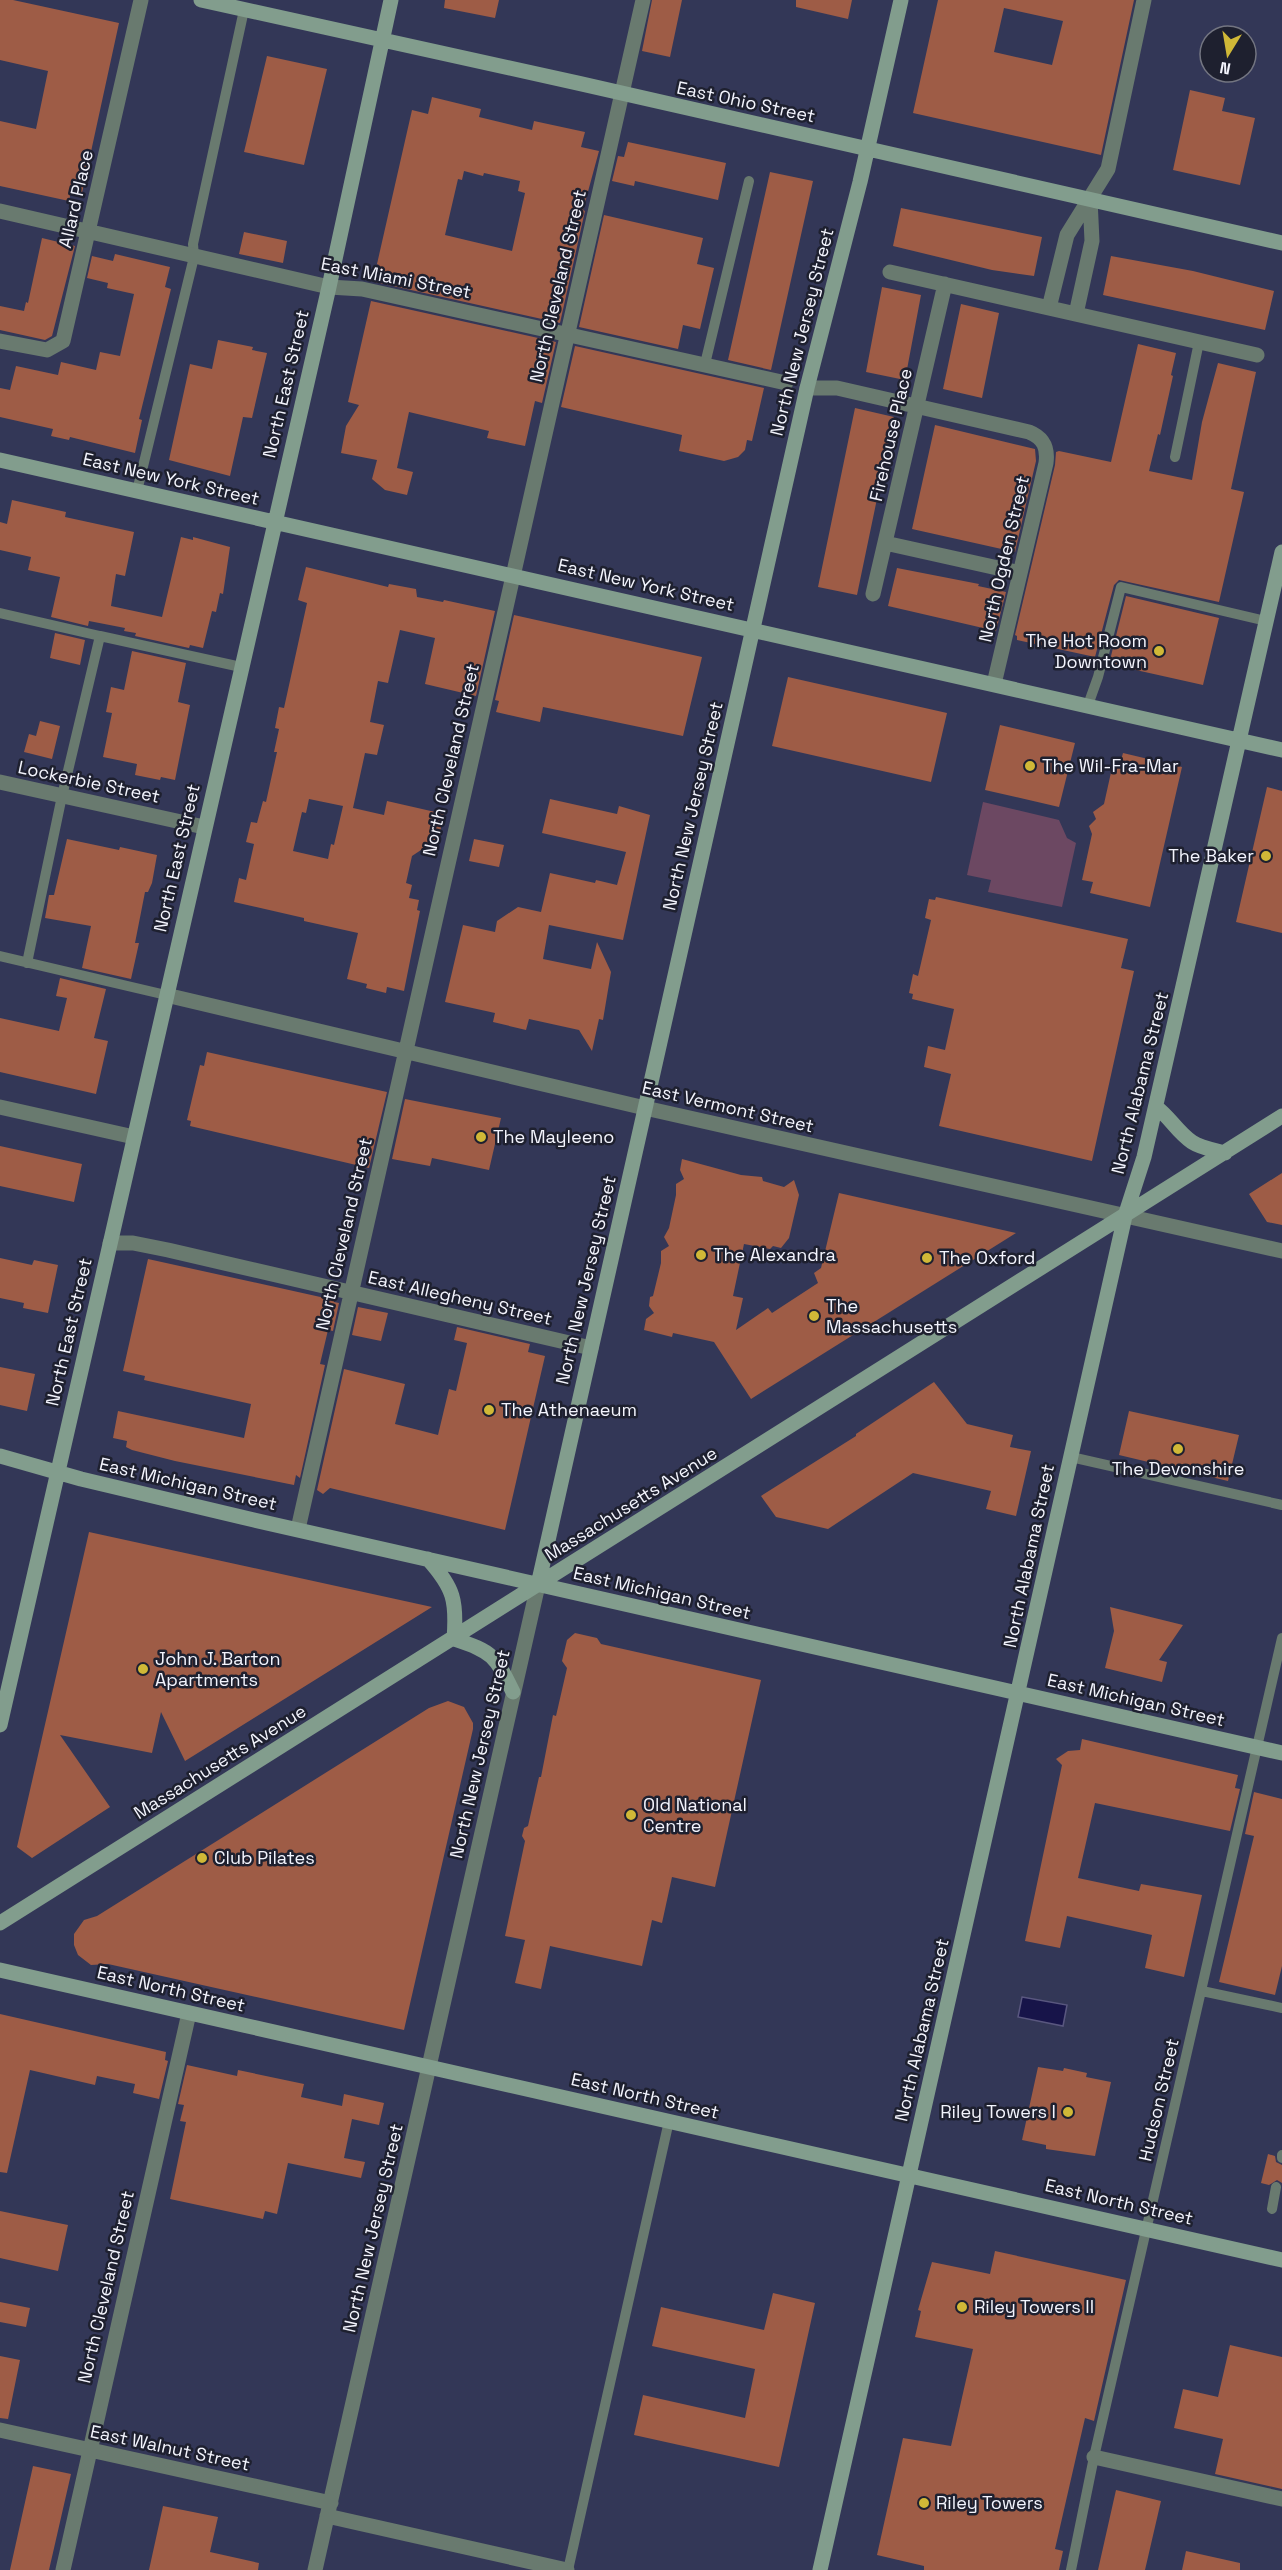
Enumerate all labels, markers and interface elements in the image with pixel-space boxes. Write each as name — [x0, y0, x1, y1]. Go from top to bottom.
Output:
north arrow — [1198, 24, 1258, 84]
text: N — [1218, 57, 1233, 80]
street label: East Ohio Street — [675, 76, 817, 127]
street label: Allard Place — [53, 148, 98, 250]
street label: North Cleveland Street — [524, 187, 591, 384]
street label: North New Jersey Street — [765, 225, 839, 438]
street label: East Miami Street — [319, 252, 473, 303]
street label: North East Street — [257, 308, 314, 460]
street label: Firehouse Place — [864, 366, 917, 504]
street label: East New York Street — [81, 447, 262, 510]
street label: North Ogden Street — [973, 473, 1034, 644]
street label: East New York Street — [556, 553, 737, 616]
place label: The Hot Room Downtown — [1026, 629, 1147, 673]
marker: The Hot Room Downtown — [1152, 644, 1166, 658]
street label: North Cleveland Street — [417, 661, 484, 858]
street label: North New Jersey Street — [657, 699, 728, 913]
place label: The Wil-Fra-Mar — [1042, 754, 1179, 777]
street label: Lockerbie Street — [16, 755, 162, 808]
marker: The Wil-Fra-Mar — [1023, 759, 1037, 773]
street label: North East Street — [148, 782, 205, 934]
place label: The Baker — [1168, 844, 1254, 867]
marker: The Baker — [1259, 849, 1273, 863]
street label: North Alabama Street — [1106, 989, 1173, 1176]
street label: East Vermont Street — [640, 1076, 816, 1137]
place label: The Mayleeno — [493, 1125, 615, 1148]
marker: The Mayleeno — [474, 1130, 488, 1144]
street label: North Cleveland Street — [310, 1135, 377, 1332]
street label: North New Jersey Street — [550, 1173, 621, 1387]
place label: The Alexandra — [713, 1243, 836, 1266]
place label: The Oxford — [939, 1246, 1035, 1269]
marker: The Alexandra — [694, 1248, 708, 1262]
marker: The Oxford — [920, 1251, 934, 1265]
street label: North East Street — [40, 1256, 97, 1408]
street label: East Allegheny Street — [366, 1265, 554, 1330]
place label: The Massachusetts — [826, 1294, 957, 1338]
marker: The Massachusetts — [807, 1309, 821, 1323]
place label: The Athenaeum — [501, 1398, 637, 1421]
marker: The Athenaeum — [482, 1403, 496, 1417]
street label: Massachusetts Avenue — [540, 1441, 721, 1566]
marker: The Devonshire — [1171, 1442, 1185, 1456]
street label: East Michigan Street — [97, 1452, 279, 1515]
place label: The Devonshire — [1112, 1457, 1244, 1480]
street label: North Alabama Street — [998, 1462, 1059, 1650]
street label: East Michigan Street — [571, 1561, 753, 1624]
place label: John J. Barton Apartments — [155, 1647, 280, 1691]
street label: North New Jersey Street — [444, 1647, 515, 1861]
marker: John J. Barton Apartments — [136, 1662, 150, 1676]
street label: East Michigan Street — [1045, 1668, 1227, 1731]
street label: Massachusetts Avenue — [129, 1699, 310, 1824]
place label: Old National Centre — [643, 1793, 747, 1837]
marker: Old National Centre — [624, 1808, 638, 1822]
place label: Club Pilates — [214, 1846, 315, 1869]
marker: Club Pilates — [195, 1851, 209, 1865]
street label: North Alabama Street — [889, 1936, 954, 2124]
street label: East North Street — [95, 1960, 247, 2017]
street label: Hudson Street — [1133, 2036, 1184, 2164]
street label: East North Street — [569, 2067, 721, 2124]
place label: Riley Towers I — [940, 2100, 1056, 2123]
marker: Riley Towers I — [1061, 2105, 1075, 2119]
street label: North New Jersey Street — [337, 2121, 408, 2335]
street label: East North Street — [1043, 2173, 1195, 2230]
street label: North Cleveland Street — [72, 2188, 139, 2385]
place label: Riley Towers II — [974, 2295, 1094, 2318]
marker: Riley Towers II — [955, 2300, 969, 2314]
street label: East Walnut Street — [88, 2419, 252, 2476]
place label: Riley Towers — [936, 2491, 1043, 2514]
marker: Riley Towers — [917, 2496, 931, 2510]

